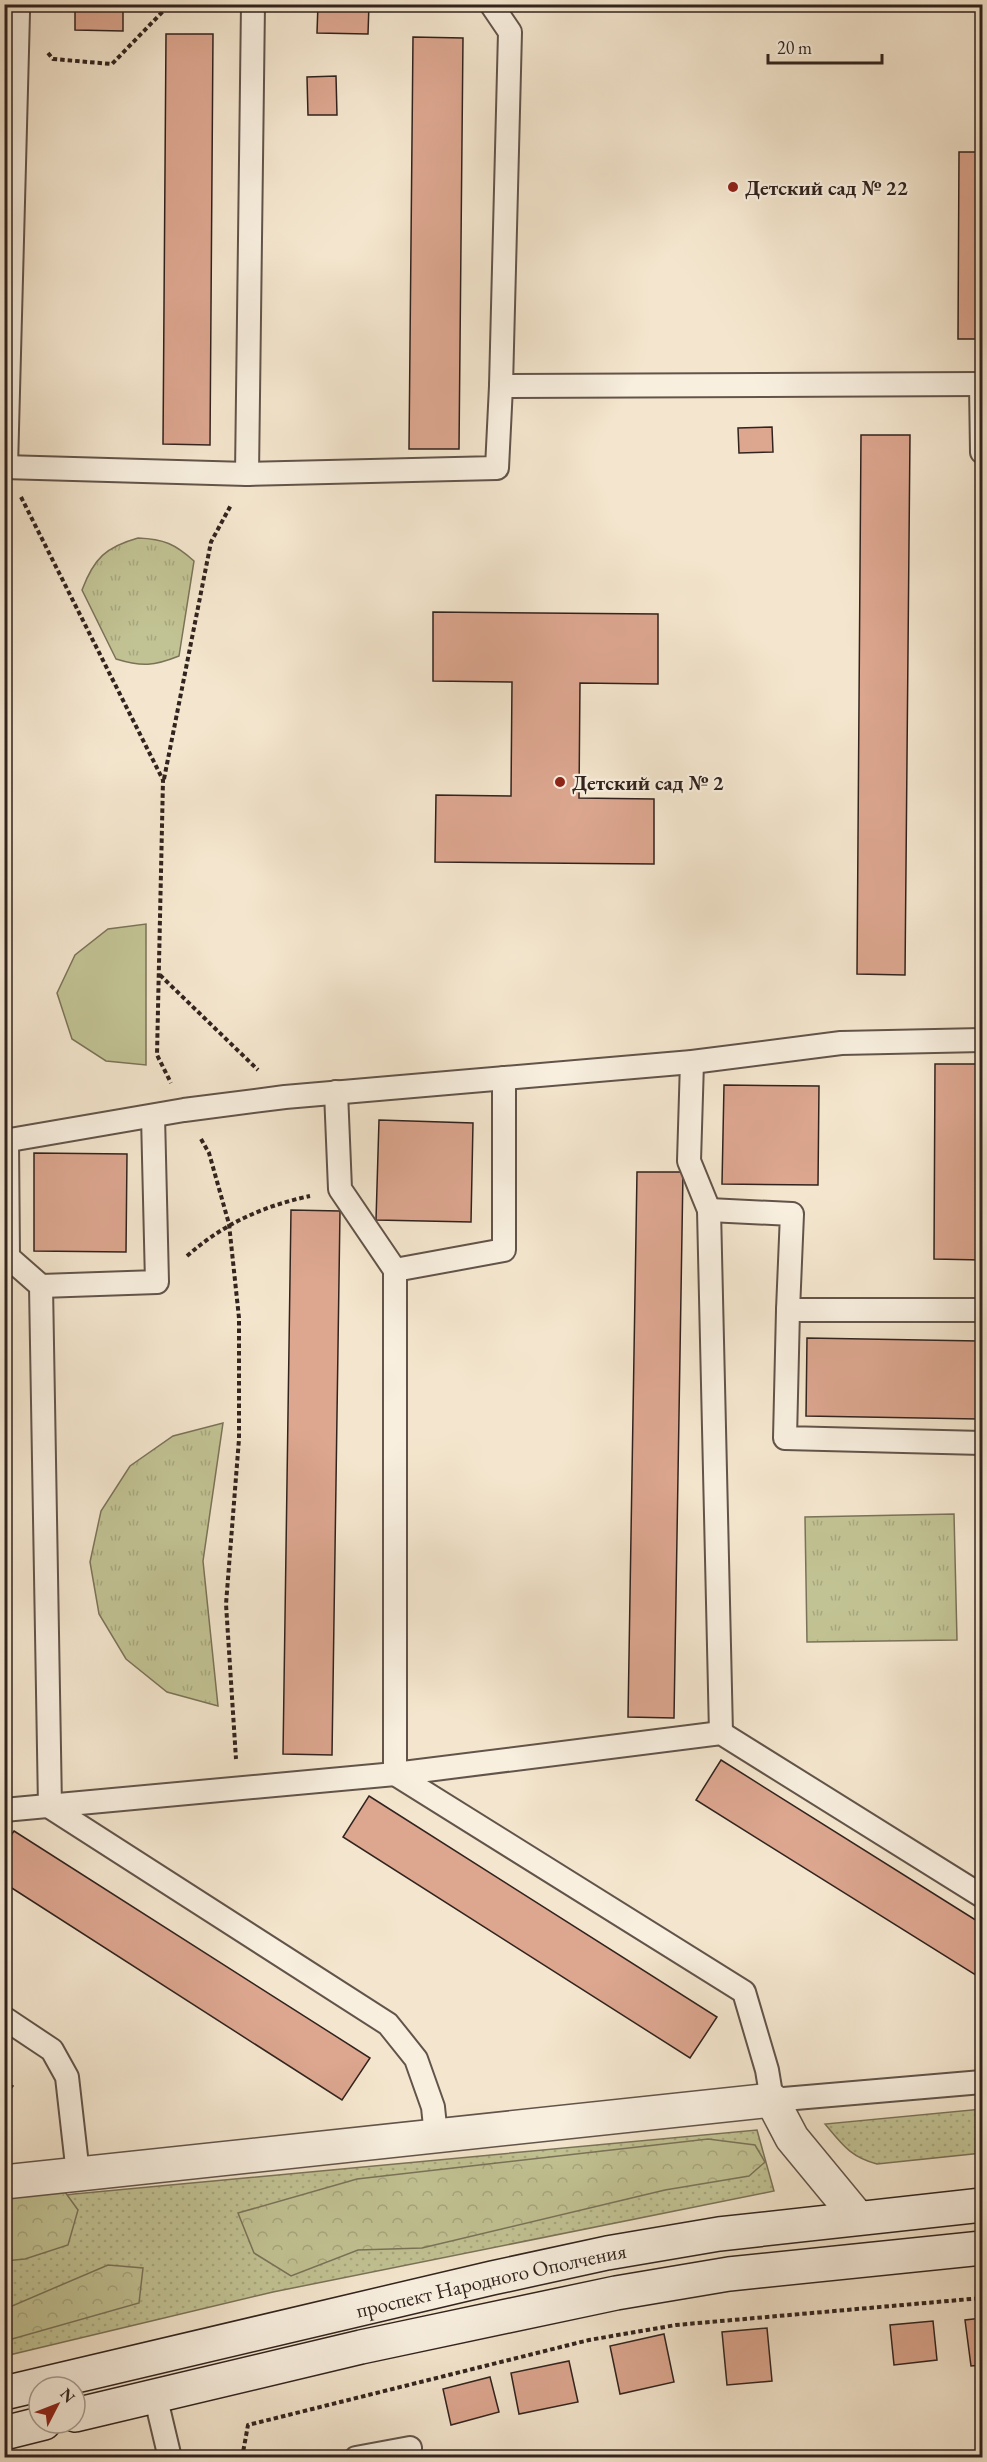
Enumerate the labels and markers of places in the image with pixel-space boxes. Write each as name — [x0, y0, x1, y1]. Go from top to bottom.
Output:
place label: Детский сад № 22 — [745, 174, 908, 201]
marker: Детский сад № 22 — [726, 180, 740, 194]
place label: Детский сад № 2 — [572, 769, 724, 796]
marker: Детский сад № 2 — [553, 775, 567, 789]

